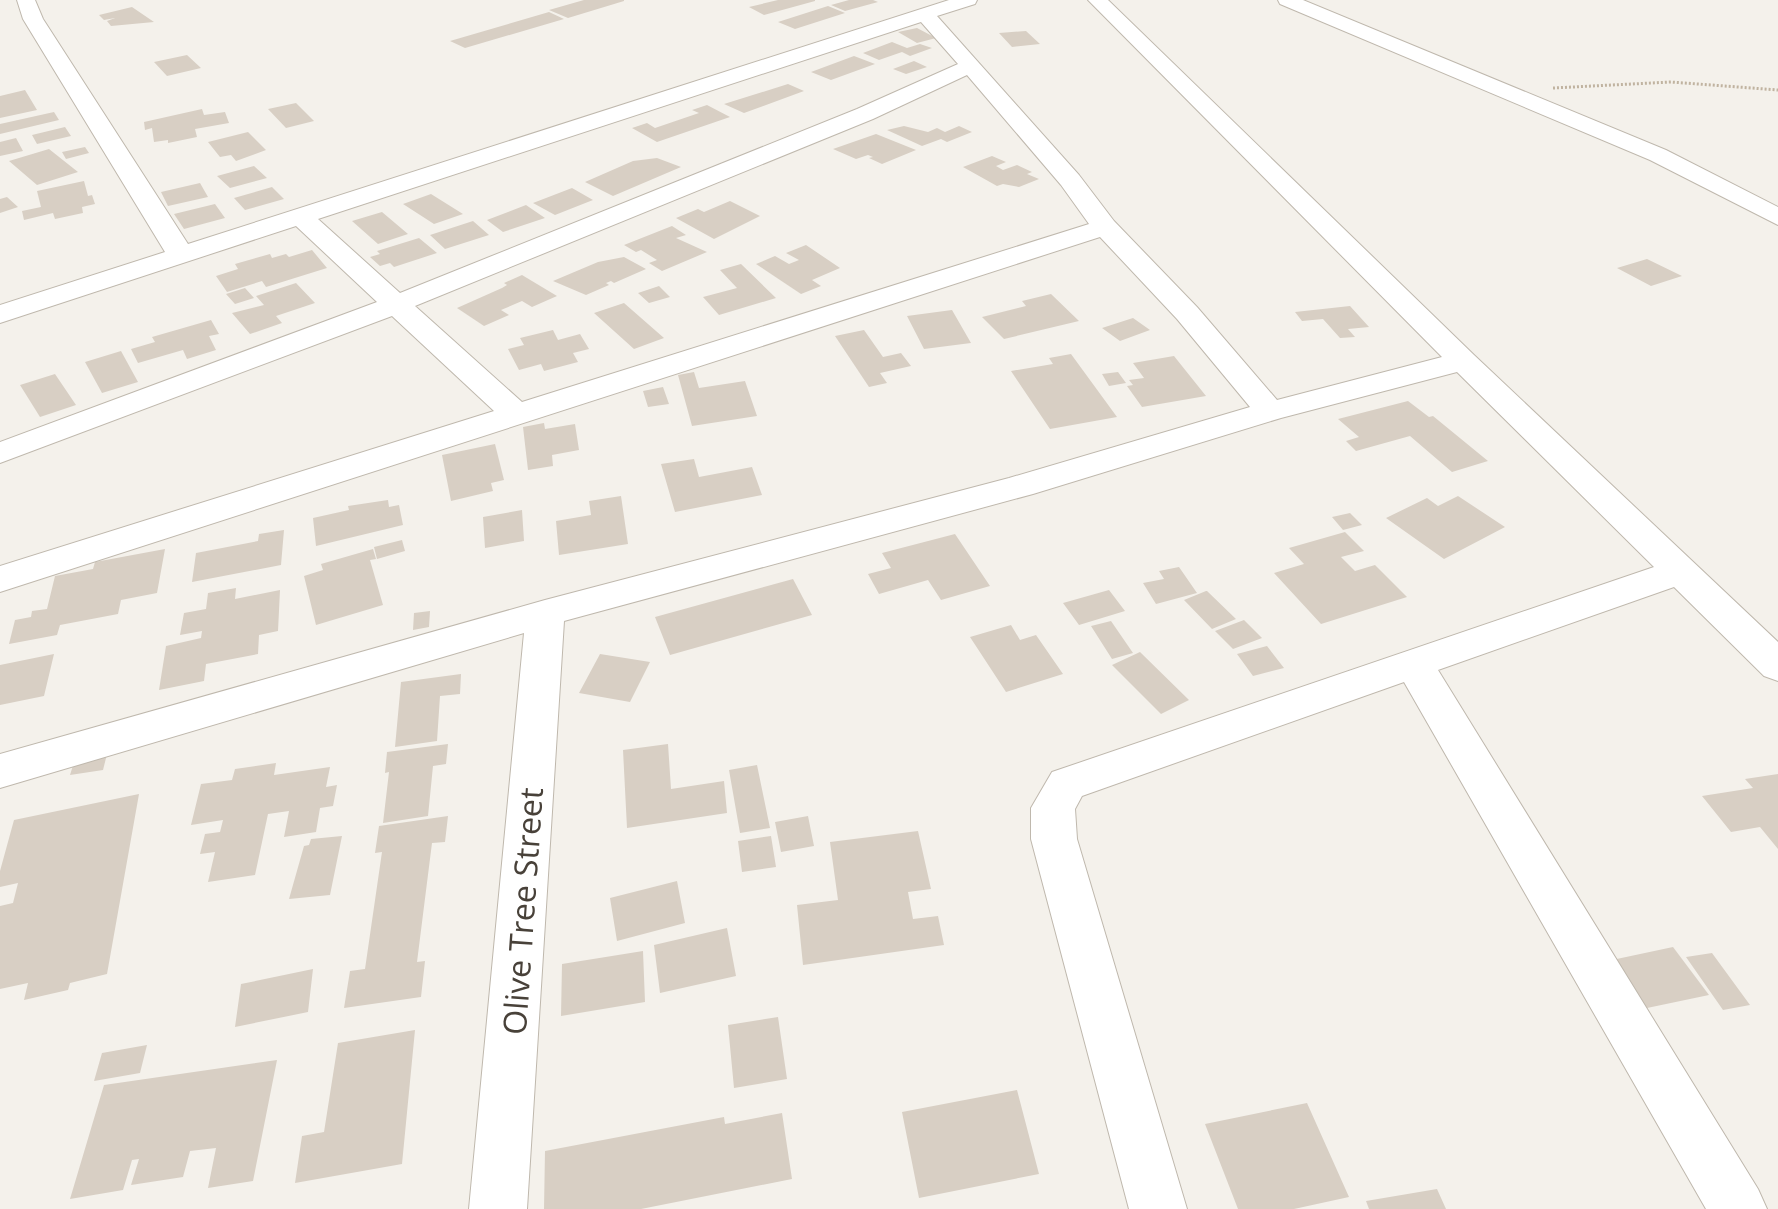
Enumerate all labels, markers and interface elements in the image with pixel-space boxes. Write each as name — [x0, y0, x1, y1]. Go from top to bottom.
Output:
street label: Olive Tree Street — [492, 786, 552, 1036]

